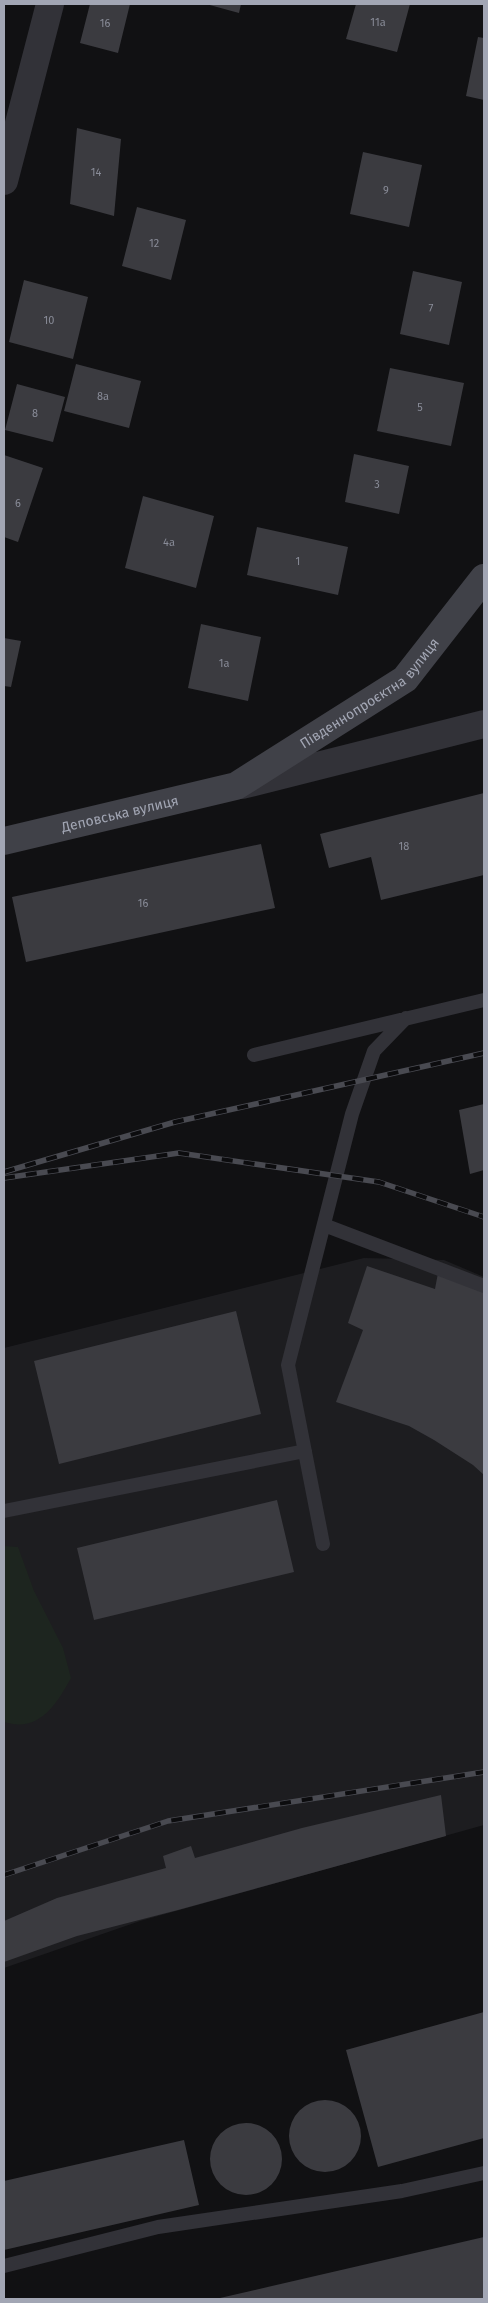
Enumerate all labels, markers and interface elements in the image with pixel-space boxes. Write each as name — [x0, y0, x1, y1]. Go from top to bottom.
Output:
house number: 11а — [370, 16, 386, 29]
house number: 16 — [100, 17, 110, 30]
house number: 14 — [91, 166, 101, 179]
house number: 9 — [383, 184, 389, 197]
house number: 12 — [149, 237, 159, 250]
house number: 7 — [429, 302, 434, 315]
house number: 10 — [44, 314, 54, 327]
house number: 8а — [97, 390, 109, 403]
house number: 5 — [417, 401, 423, 414]
house number: 8 — [32, 407, 38, 420]
house number: 3 — [374, 478, 380, 491]
house number: 6 — [15, 497, 21, 510]
house number: 4а — [163, 536, 175, 549]
house number: 1 — [296, 555, 300, 568]
street label: Південнопроєктна вулиця — [297, 634, 443, 752]
house number: 1а — [219, 657, 229, 670]
street label: Деповська вулиця — [59, 791, 180, 836]
house number: 18 — [399, 840, 409, 853]
house number: 16 — [138, 897, 148, 910]

